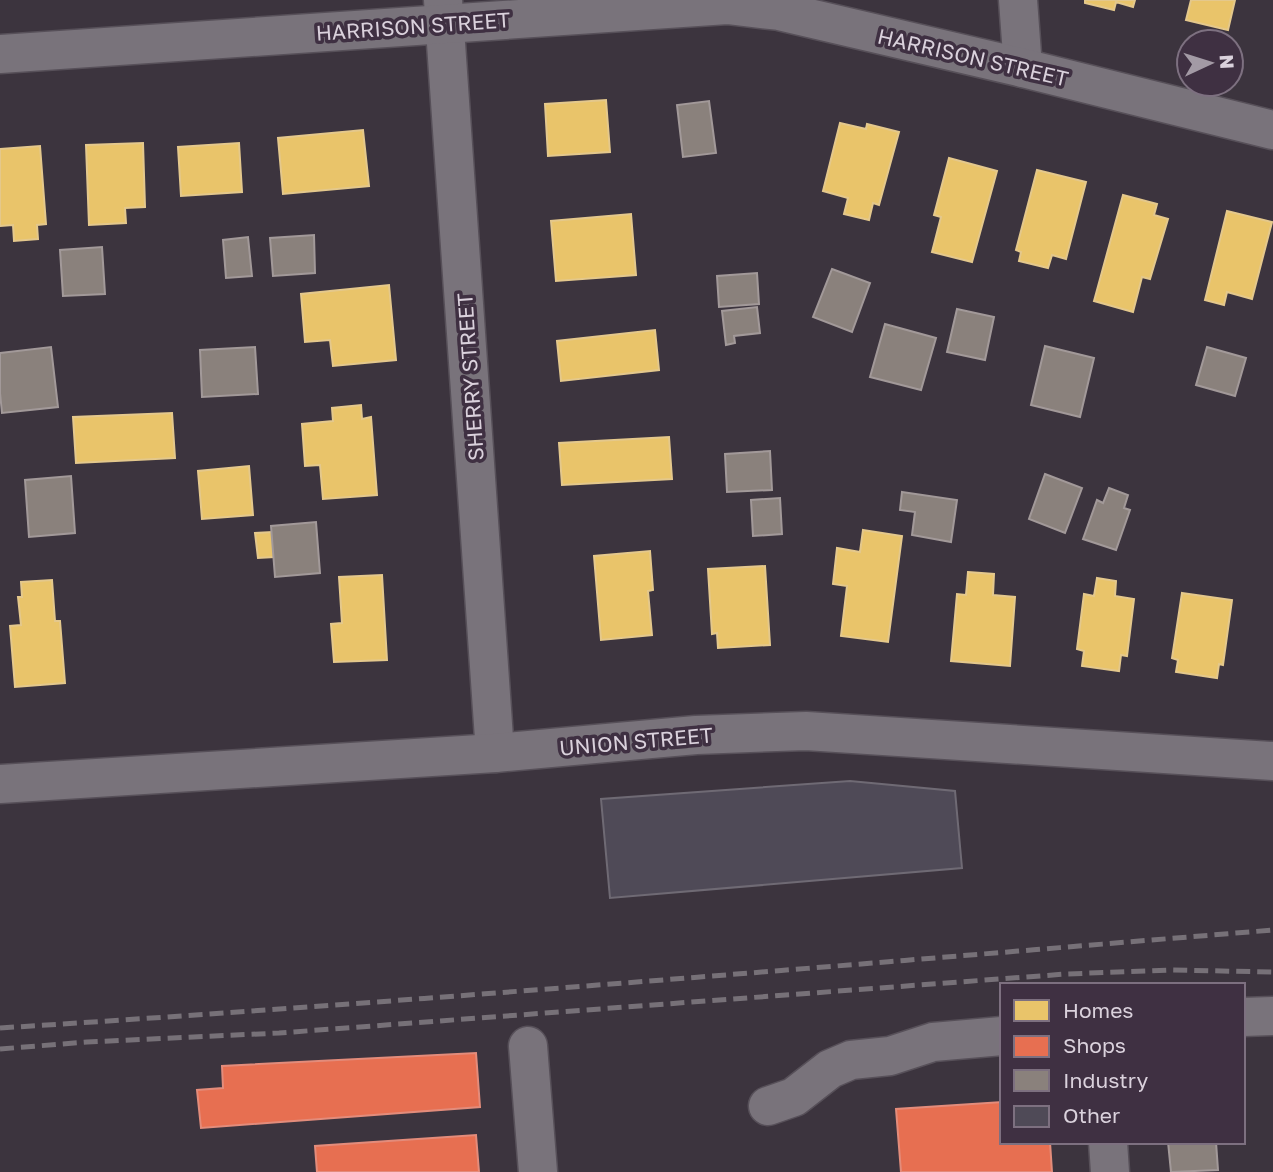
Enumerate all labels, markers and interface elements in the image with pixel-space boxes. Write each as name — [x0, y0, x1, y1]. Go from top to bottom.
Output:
street label: HARRISON STREET — [315, 6, 511, 46]
street label: HARRISON STREET — [875, 22, 1071, 92]
north arrow — [1175, 28, 1245, 98]
text: N — [1215, 54, 1239, 70]
street label: SHERRY STREET — [451, 292, 489, 462]
street label: UNION STREET — [558, 721, 714, 761]
legend — [1000, 983, 1245, 1144]
text: Homes — [1063, 997, 1133, 1023]
text: Shops — [1063, 1032, 1126, 1058]
text: Industry — [1063, 1067, 1148, 1093]
text: Other — [1063, 1102, 1120, 1128]

